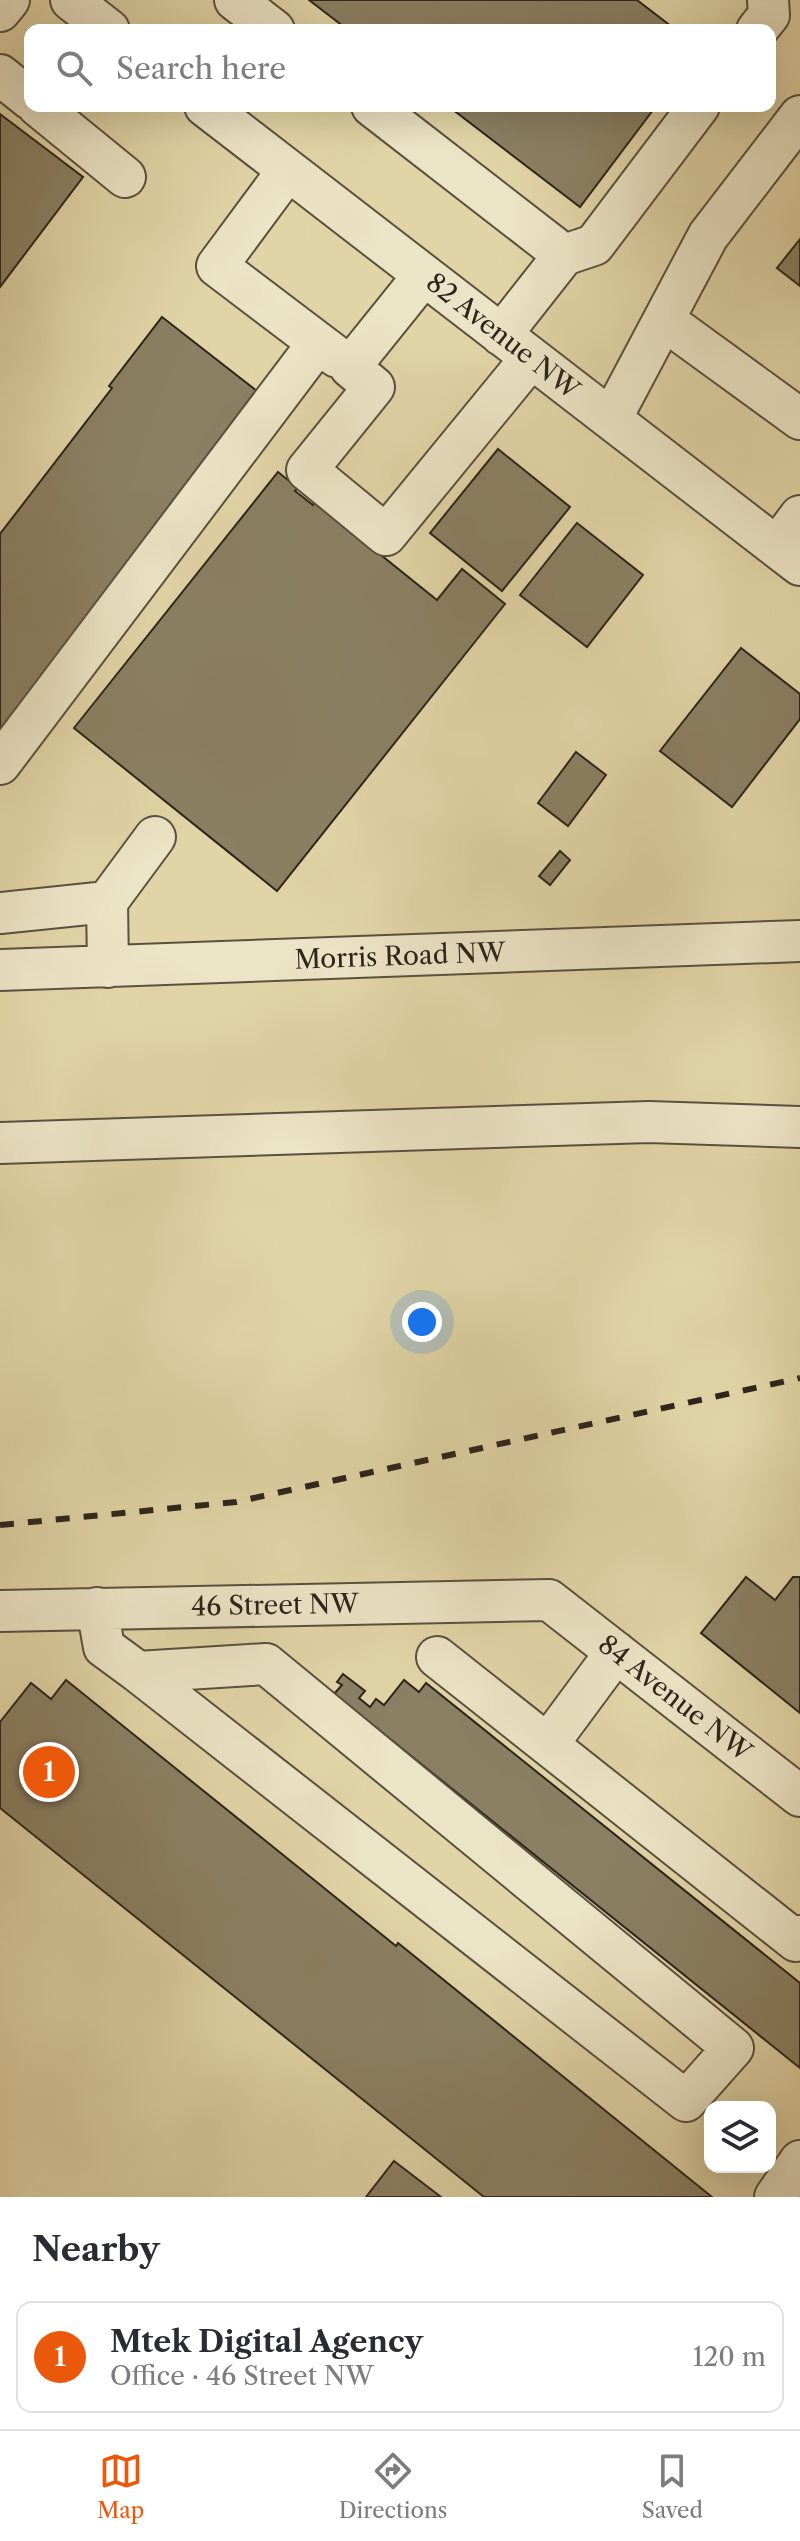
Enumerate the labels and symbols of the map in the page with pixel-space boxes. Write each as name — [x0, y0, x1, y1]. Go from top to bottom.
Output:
street label: 82 Avenue NW — [420, 266, 587, 407]
street label: Morris Road NW — [294, 936, 507, 976]
your location — [402, 1302, 442, 1342]
street label: 46 Street NW — [191, 1588, 361, 1622]
street label: 84 Avenue NW — [592, 1628, 759, 1769]
pin: 1 — [23, 1742, 75, 1802]

